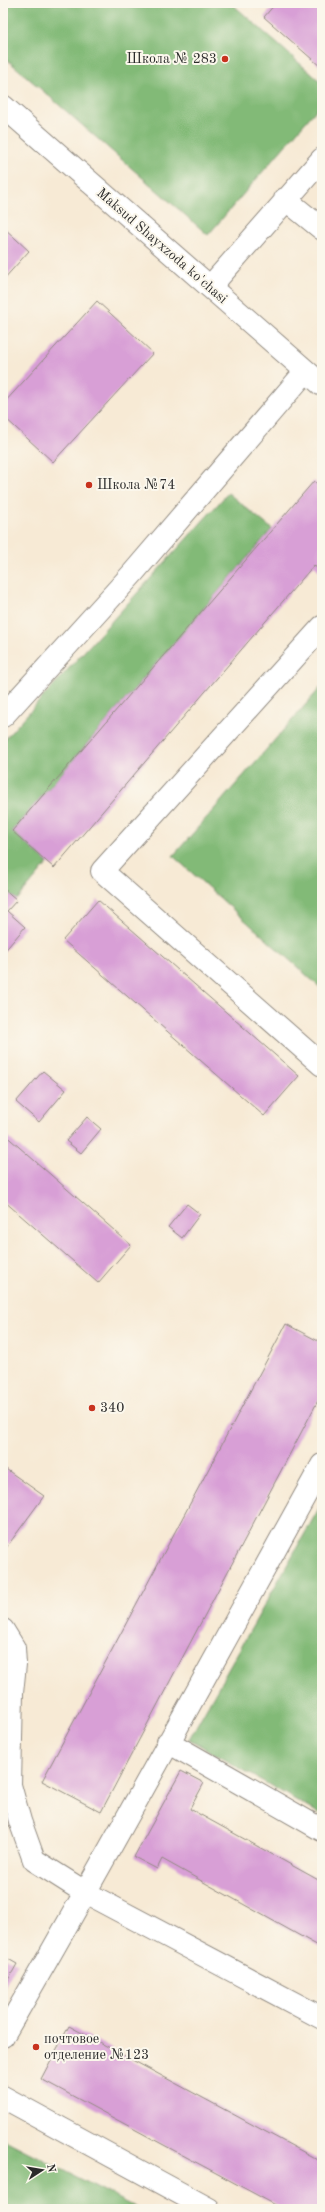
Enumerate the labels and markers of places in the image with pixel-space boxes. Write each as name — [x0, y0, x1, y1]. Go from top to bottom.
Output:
place label: Школа № 283 — [126, 52, 217, 66]
marker: Школа № 283 — [220, 54, 230, 64]
place label: Школа №74 — [97, 478, 175, 492]
marker: Школа №74 — [84, 480, 94, 490]
place label: 340 — [100, 1401, 124, 1415]
marker: 340 — [87, 1403, 97, 1413]
place label: почтовое отделение №123 — [44, 2032, 149, 2062]
marker: почтовое отделение №123 — [31, 2042, 41, 2052]

